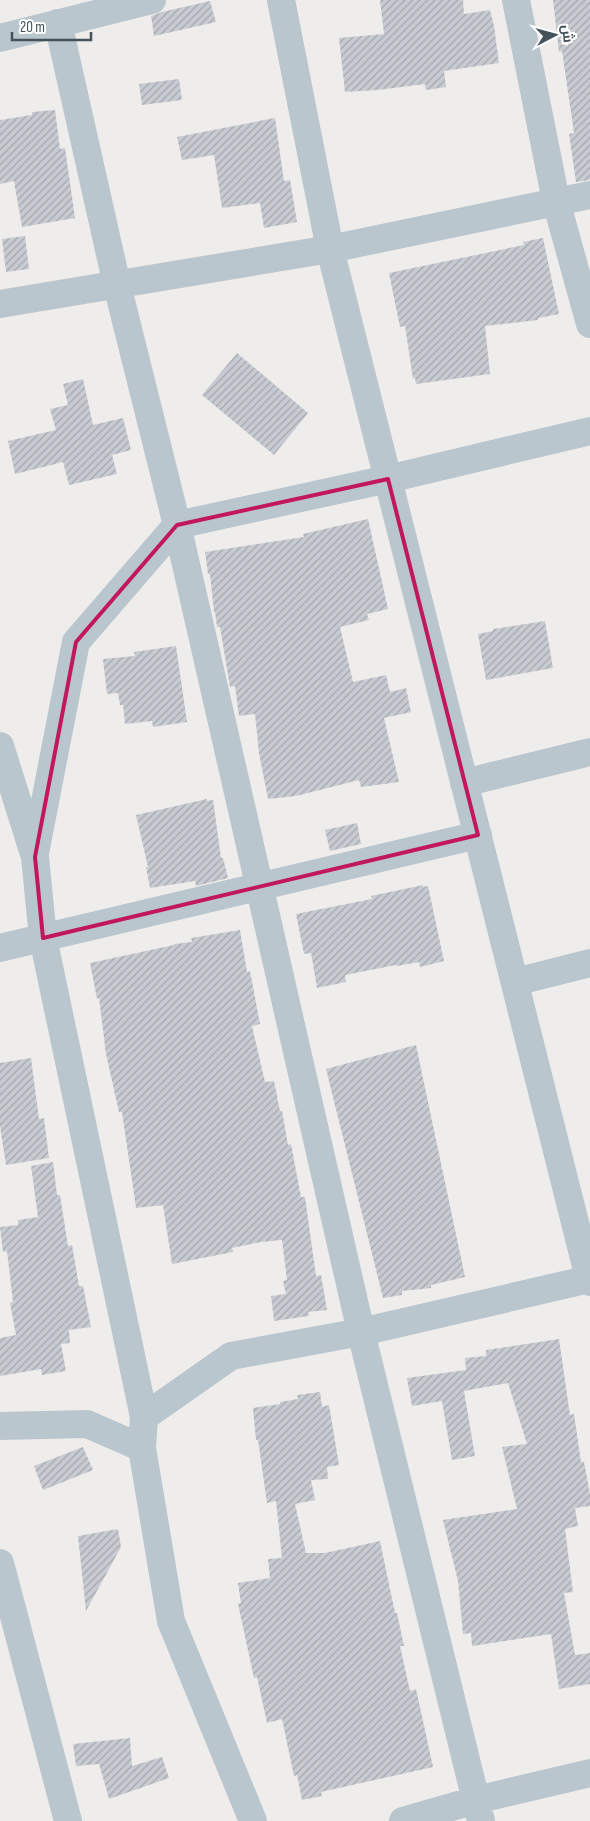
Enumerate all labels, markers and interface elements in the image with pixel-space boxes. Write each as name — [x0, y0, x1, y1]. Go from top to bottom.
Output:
scale bar — [12, 10, 91, 42]
north arrow — [530, 10, 580, 60]
text: 20 m — [20, 18, 45, 37]
text: ش — [558, 24, 577, 44]

